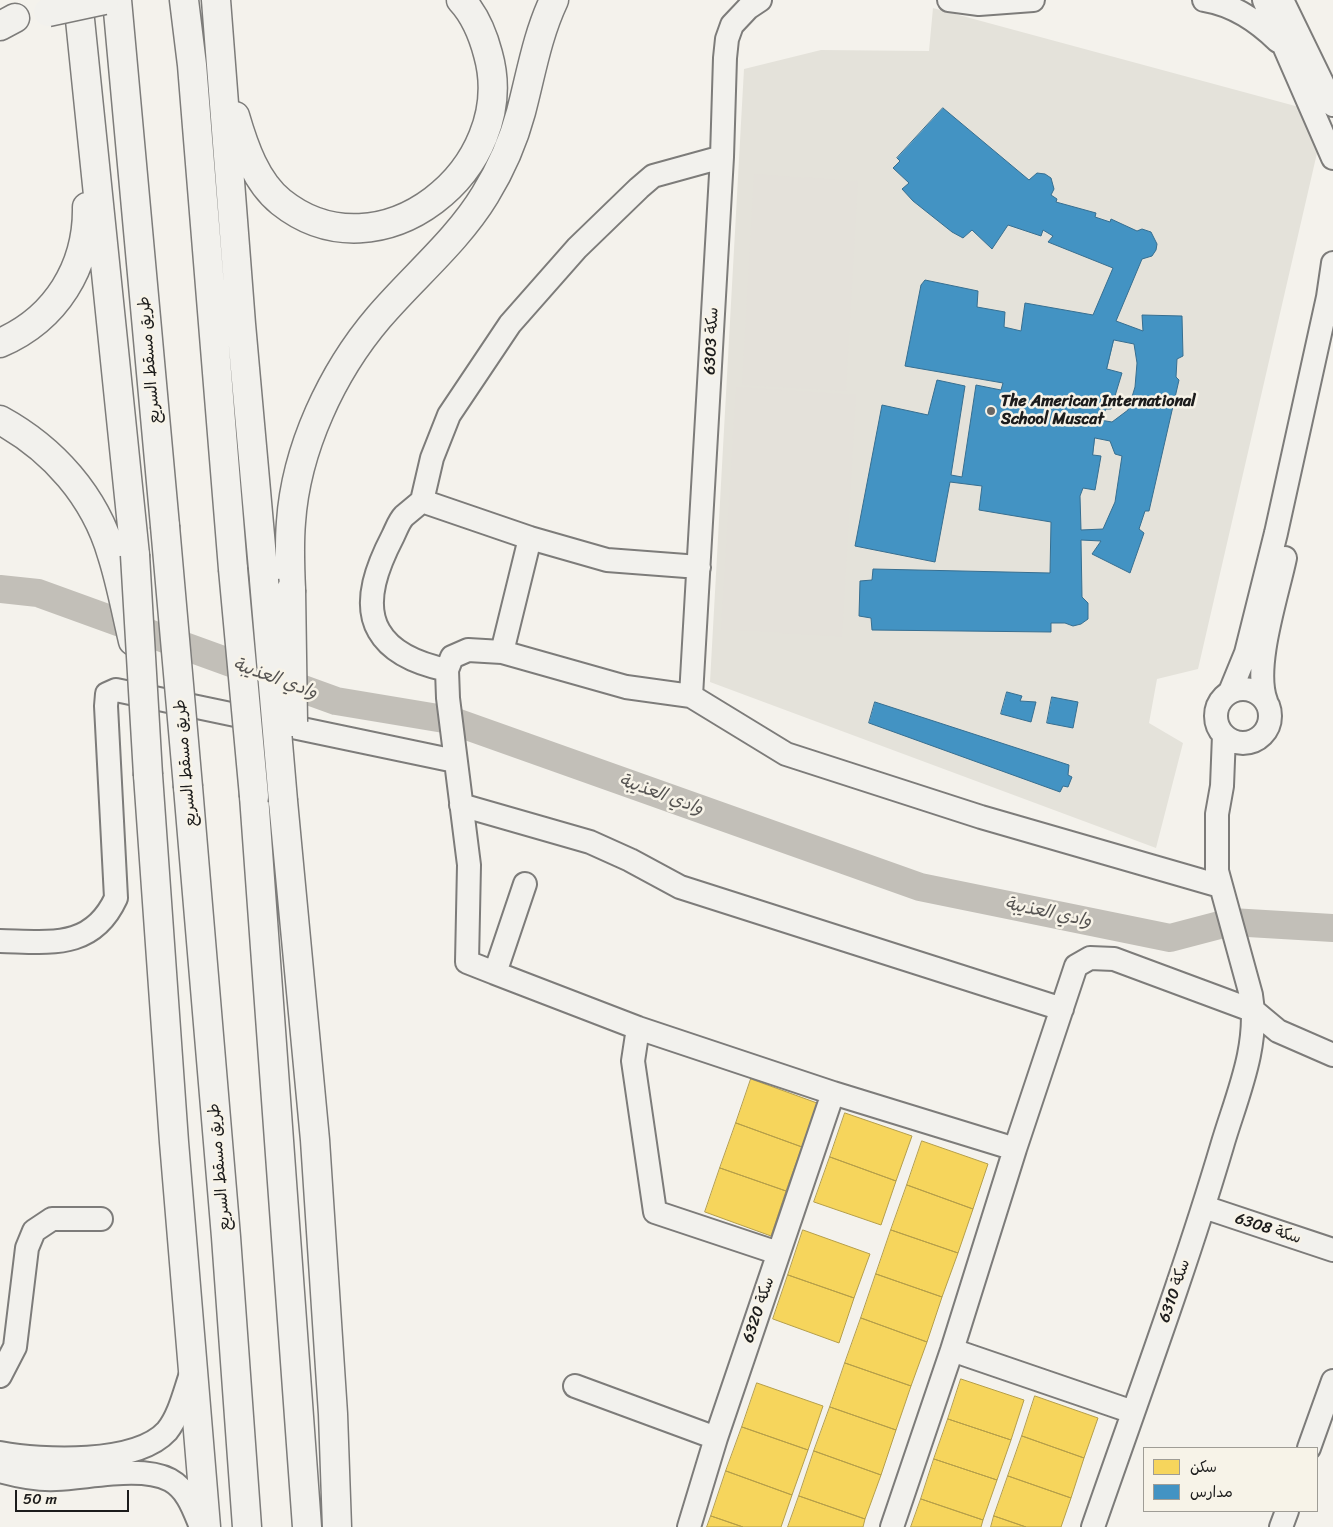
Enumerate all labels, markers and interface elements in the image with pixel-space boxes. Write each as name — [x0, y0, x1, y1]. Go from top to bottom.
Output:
street label: طريق مسقط السريع — [135, 295, 165, 425]
street label: سكة 6303 — [701, 307, 723, 375]
place label: The American International School Muscat — [1001, 392, 1196, 430]
marker: The American International School Muscat — [985, 405, 997, 417]
water label: وادي العذيبة — [230, 654, 320, 704]
street label: طريق مسقط السريع — [171, 698, 201, 828]
water label: وادي العذيبة — [616, 770, 706, 820]
water label: وادي العذيبة — [1003, 893, 1093, 933]
street label: طريق مسقط السريع — [205, 1102, 235, 1232]
street label: سكة 6308 — [1232, 1209, 1304, 1249]
street label: سكة 6310 — [1155, 1257, 1195, 1325]
street label: سكة 6320 — [739, 1275, 779, 1345]
legend — [1143, 1447, 1318, 1512]
text: سكن — [1190, 1454, 1217, 1480]
text: مدارس — [1190, 1479, 1233, 1505]
scale bar — [18, 1480, 131, 1512]
text: 50 m — [23, 1486, 57, 1512]

